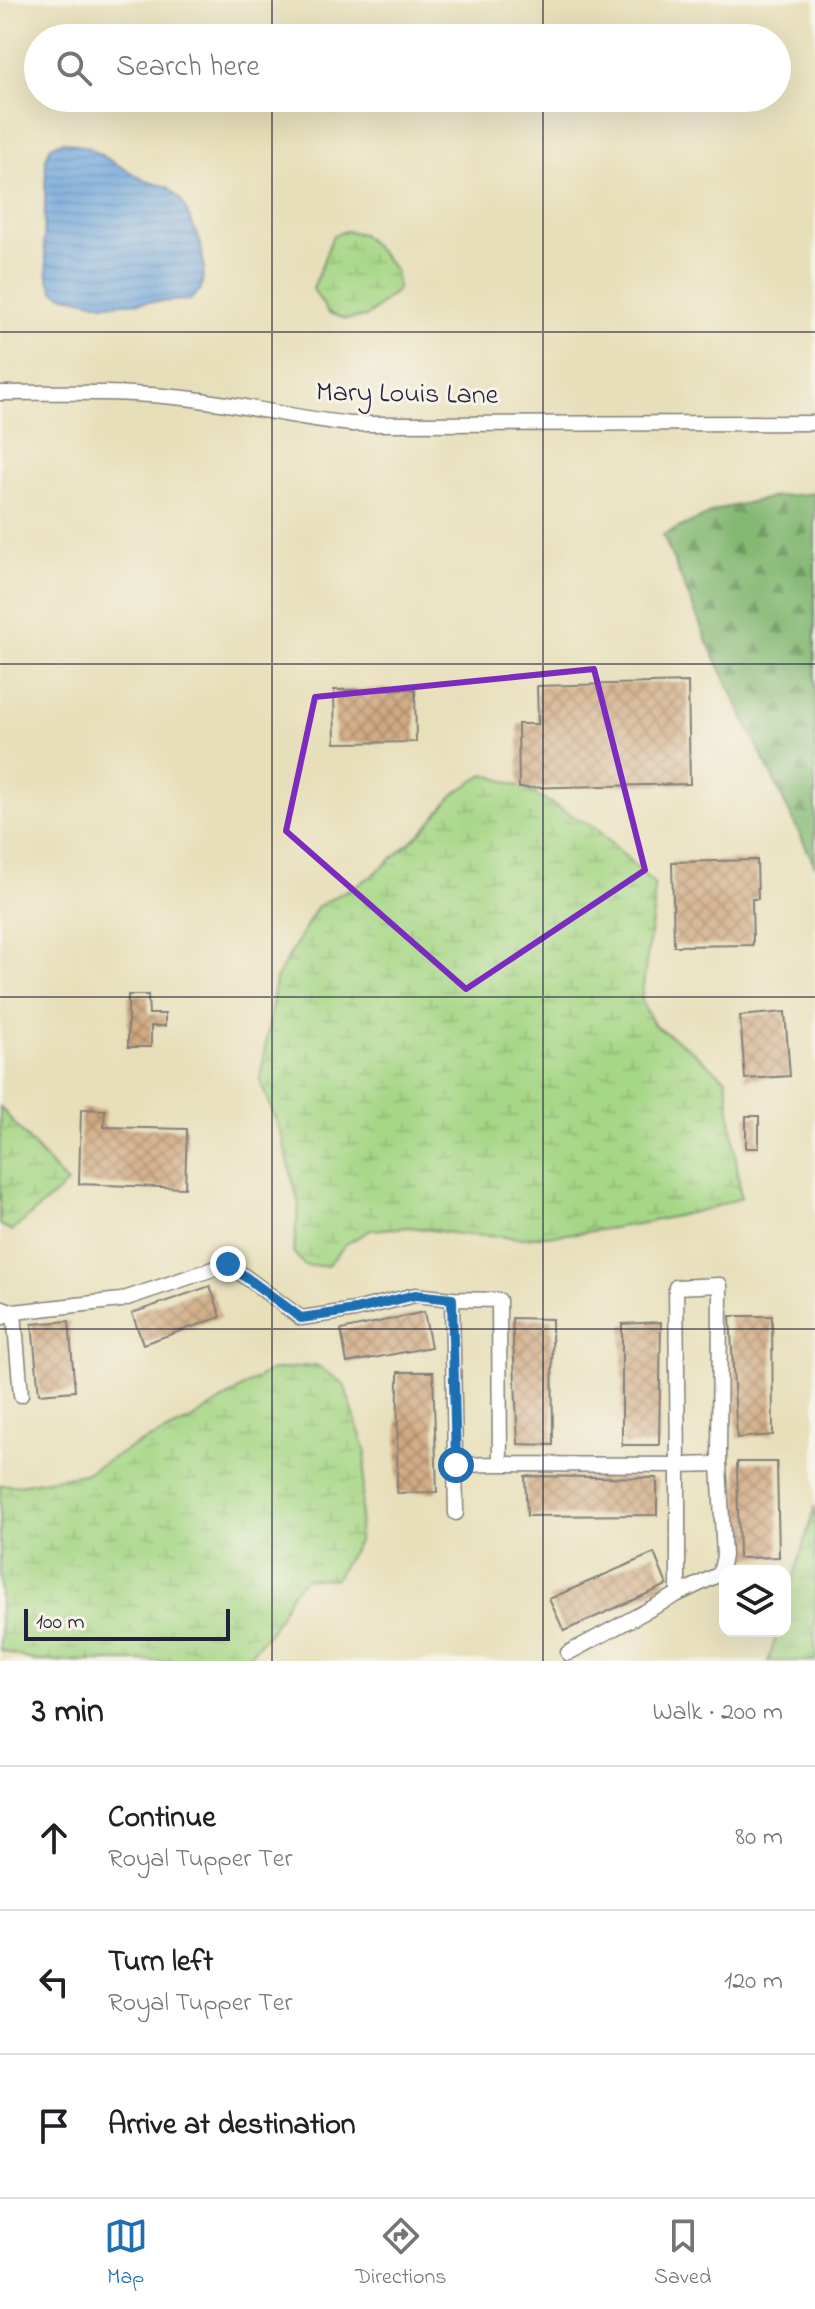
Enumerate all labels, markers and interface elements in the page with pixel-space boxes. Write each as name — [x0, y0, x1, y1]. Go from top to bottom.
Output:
search box — [24, 24, 791, 112]
icon: search — [52, 46, 96, 90]
text: Search here — [116, 46, 260, 90]
street label: Mary Louis Lane — [315, 373, 499, 417]
route end — [210, 1246, 246, 1282]
route start — [438, 1447, 474, 1483]
map controls — [719, 1565, 791, 1637]
button: layers — [719, 1565, 791, 1637]
scale bar — [24, 1605, 230, 1641]
text: 100 m — [36, 1607, 85, 1639]
text: 3 min — [32, 1688, 104, 1738]
text: Walk · 200 m — [652, 1694, 783, 1732]
text: Continue — [108, 1797, 216, 1841]
icon: ahead — [32, 1816, 76, 1860]
text: 80 m — [735, 1819, 783, 1857]
text: Royal Tupper Ter — [108, 1841, 293, 1879]
text: Turn left — [108, 1941, 213, 1985]
icon: left — [32, 1960, 76, 2004]
text: 120 m — [724, 1963, 783, 2001]
text: Royal Tupper Ter — [108, 1985, 293, 2023]
icon: arrive — [32, 2104, 76, 2148]
text: Arrive at destination — [108, 2104, 356, 2148]
tab: Map — [104, 2214, 148, 2294]
tab: Directions — [355, 2214, 447, 2294]
tab: Saved — [654, 2214, 711, 2294]

